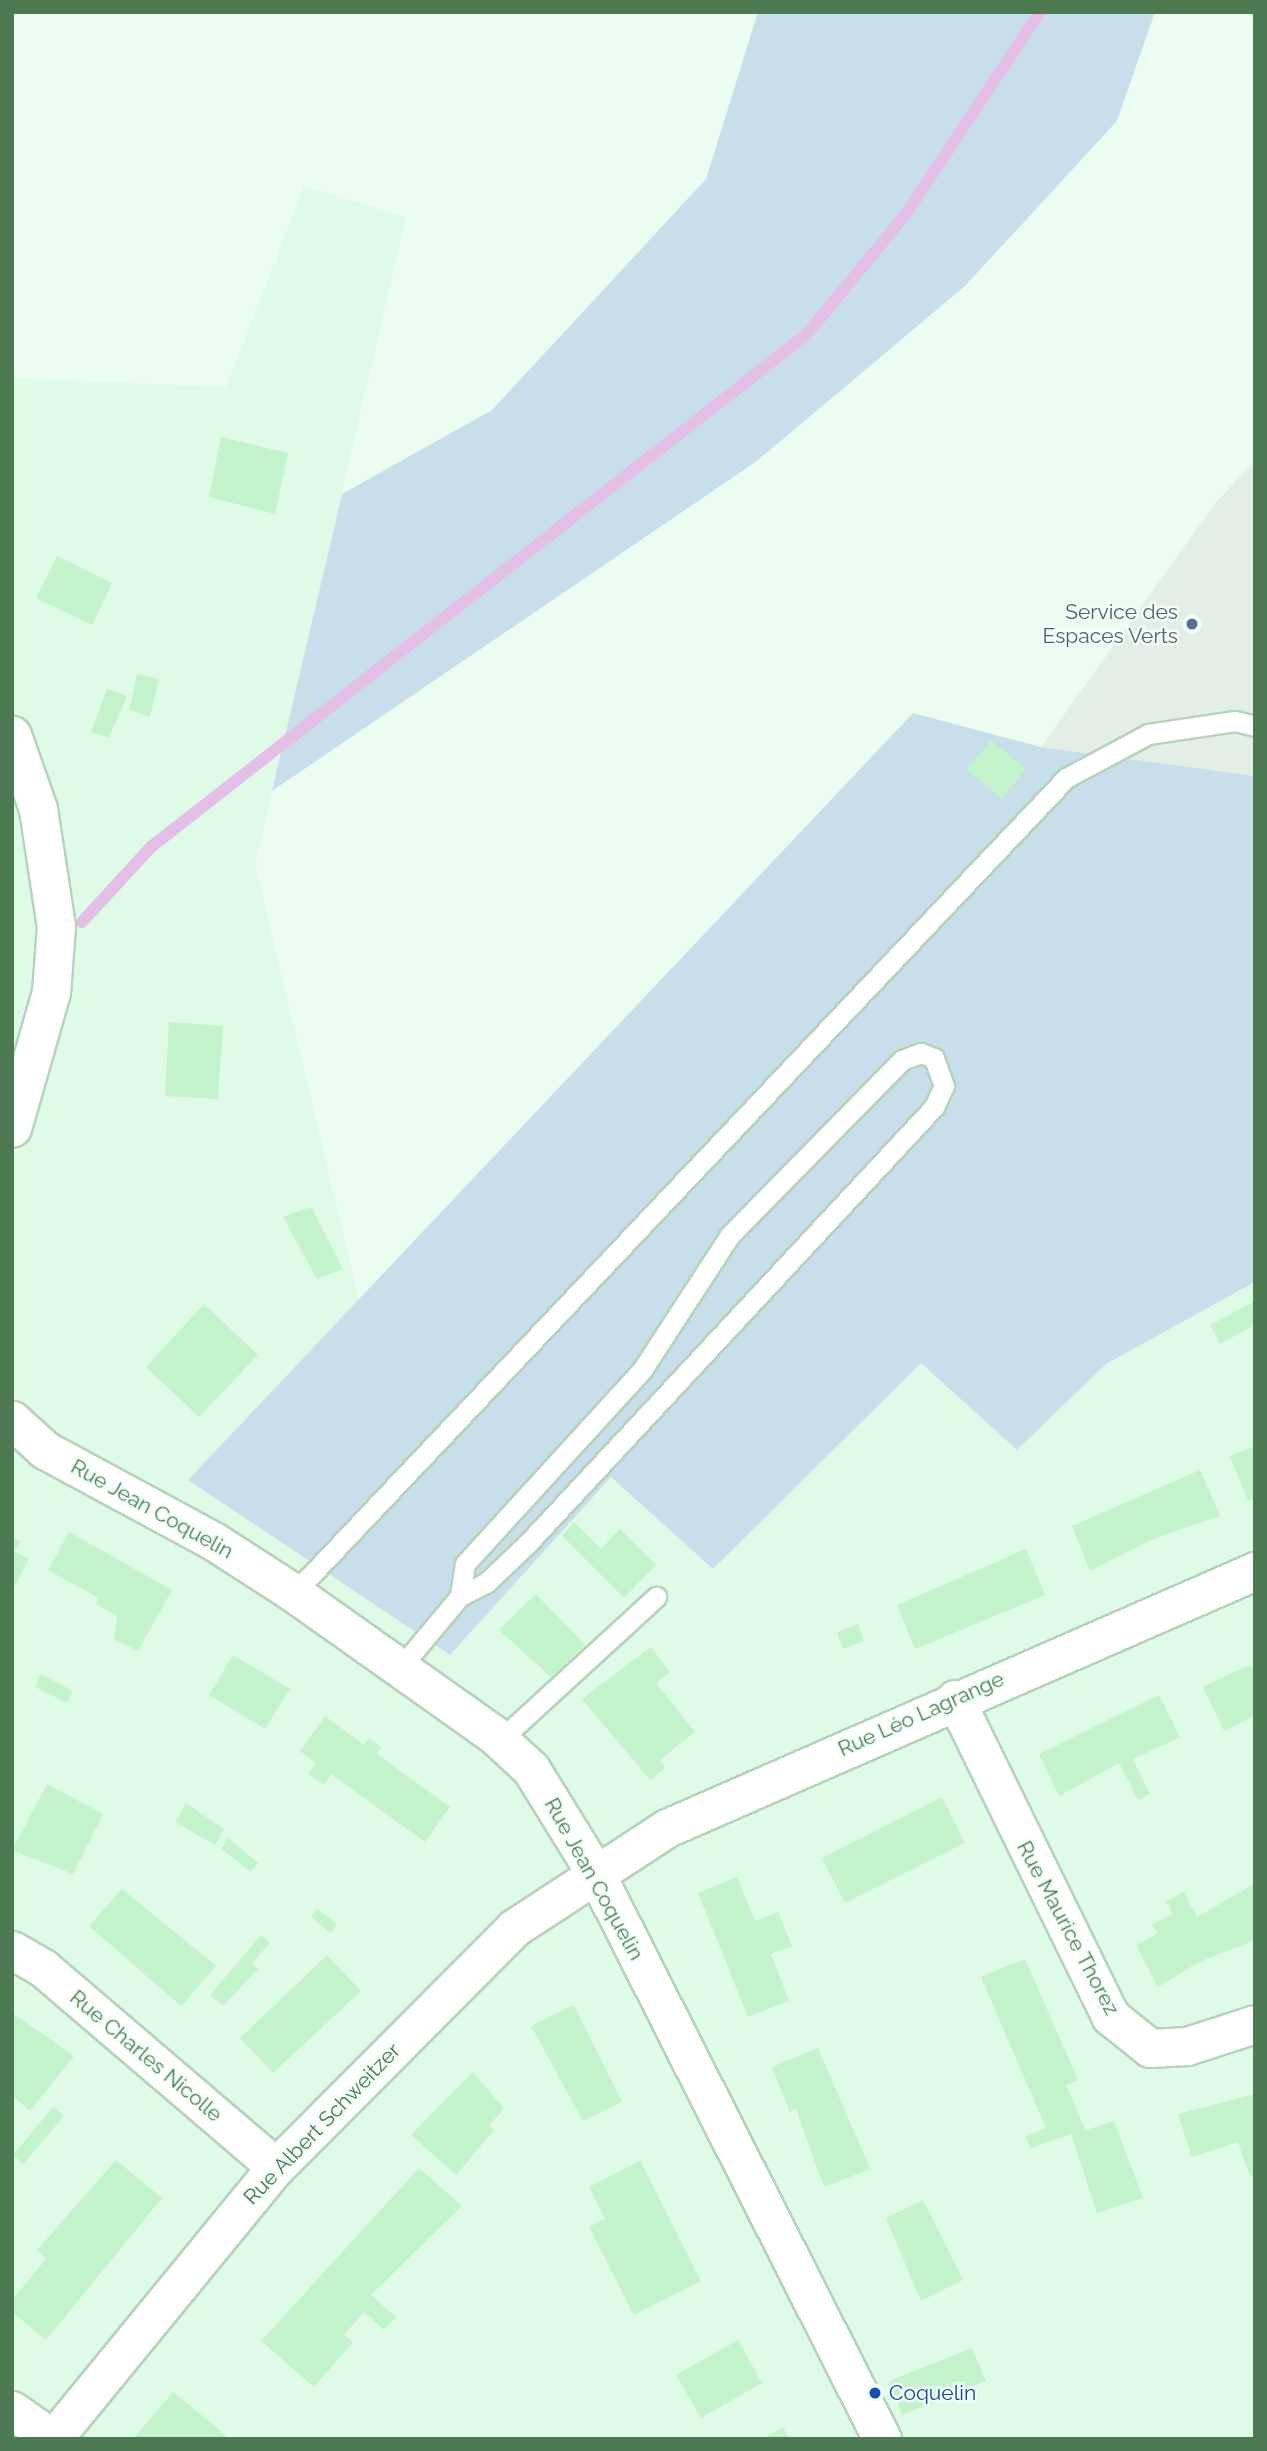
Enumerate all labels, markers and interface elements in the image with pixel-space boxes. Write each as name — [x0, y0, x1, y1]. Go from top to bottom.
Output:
place label: Service des Espaces Verts — [1042, 599, 1178, 649]
marker: Service des Espaces Verts — [1184, 616, 1200, 632]
street label: Rue Jean Coquelin — [66, 1454, 238, 1564]
street label: Rue Léo Lagrange — [834, 1666, 1008, 1762]
street label: Rue Jean Coquelin — [539, 1793, 649, 1965]
street label: Rue Maurice Thorez — [1011, 1836, 1125, 2020]
street label: Rue Charles Nicolle — [65, 1985, 227, 2127]
street label: Rue Albert Schweitzer — [238, 2038, 406, 2210]
place label: Coquelin — [889, 2380, 976, 2406]
marker: Coquelin — [867, 2385, 883, 2401]

